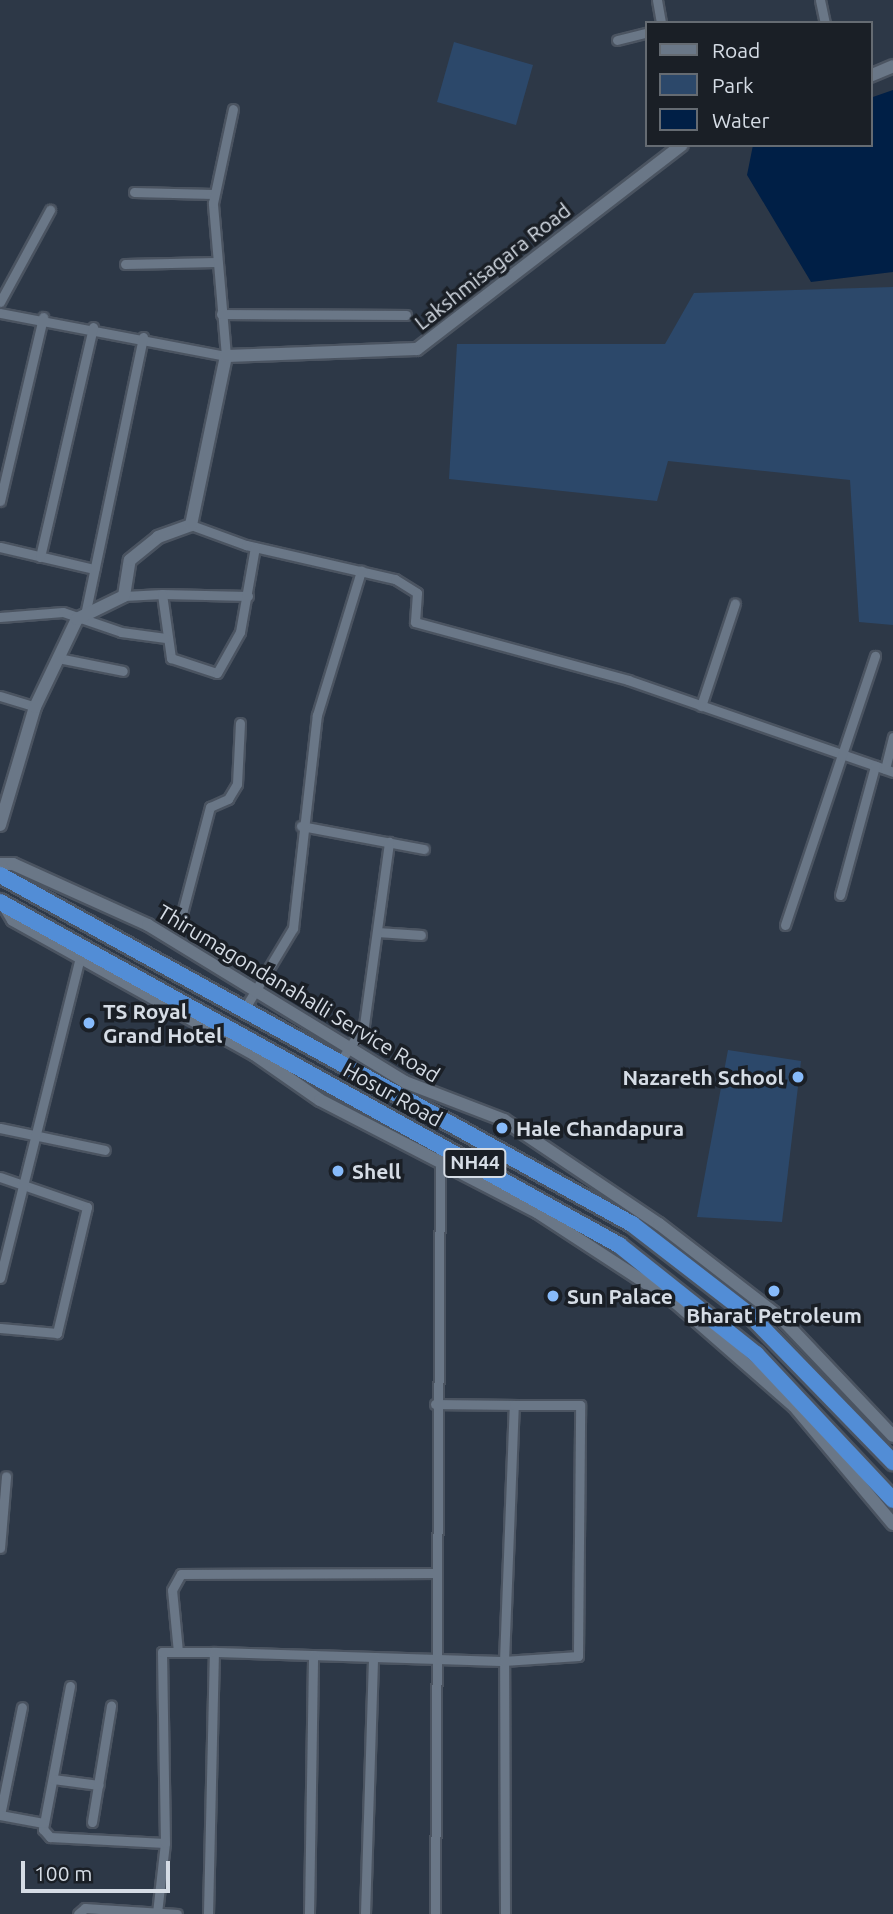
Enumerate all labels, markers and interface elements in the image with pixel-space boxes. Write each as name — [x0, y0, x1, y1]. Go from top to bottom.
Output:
legend — [644, 21, 872, 147]
text: Road — [712, 38, 760, 62]
text: Park — [712, 73, 754, 97]
text: Water — [712, 108, 770, 132]
street label: Lakshmisagara Road — [409, 197, 575, 335]
street label: Thirumagondanahalli Service Road — [153, 899, 445, 1087]
place label: TS Royal Grand Hotel — [103, 998, 222, 1048]
marker: TS Royal Grand Hotel — [81, 1015, 97, 1031]
street label: Hosur Road — [339, 1057, 447, 1131]
place label: Nazareth School — [622, 1064, 784, 1090]
marker: Nazareth School — [790, 1069, 806, 1085]
place label: Hale Chandapura — [516, 1115, 684, 1141]
marker: Hale Chandapura — [494, 1120, 510, 1136]
road number: NH44 — [442, 1148, 508, 1178]
place label: Shell — [352, 1158, 401, 1184]
marker: Shell — [330, 1163, 346, 1179]
place label: Sun Palace — [567, 1283, 673, 1309]
marker: Bharat Petroleum — [766, 1283, 782, 1299]
marker: Sun Palace — [545, 1288, 561, 1304]
place label: Bharat Petroleum — [686, 1302, 862, 1328]
scale bar — [24, 1848, 173, 1892]
text: 100 m — [34, 1861, 92, 1885]

